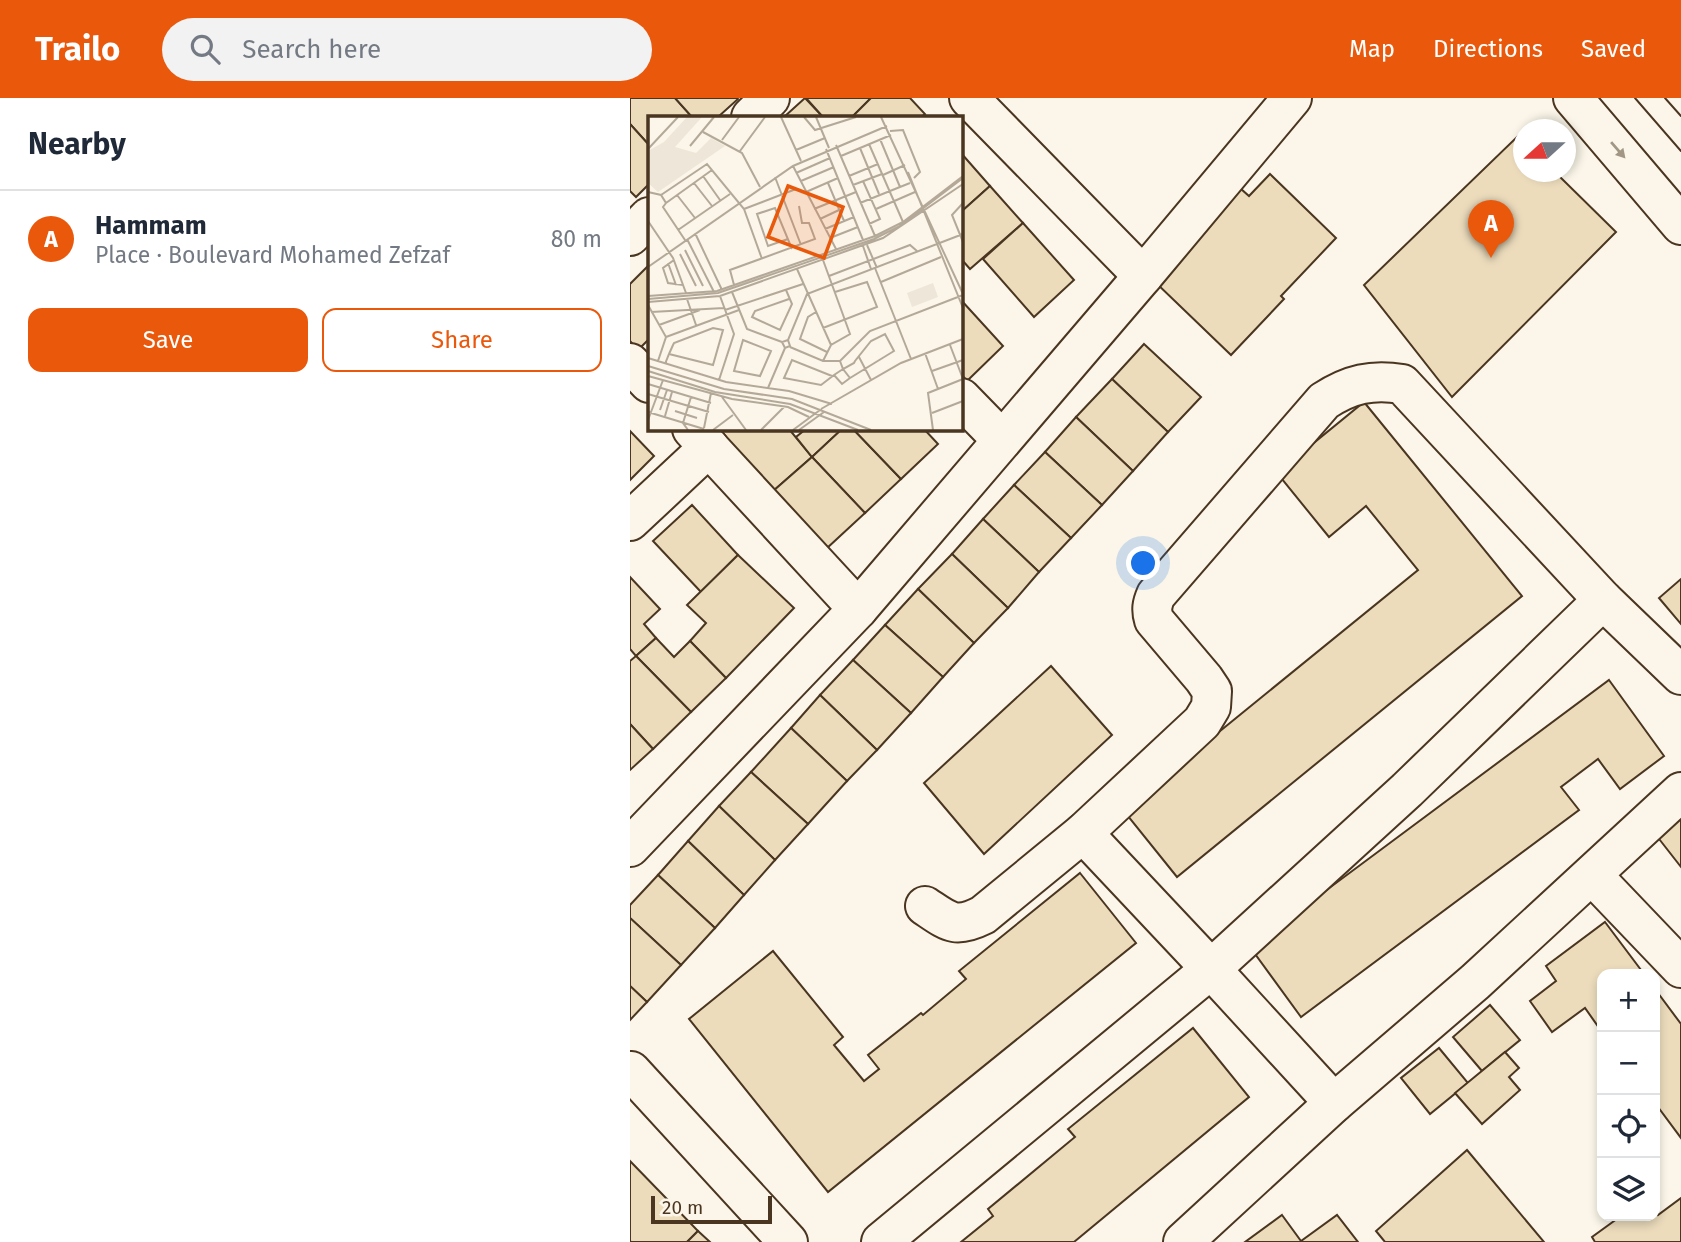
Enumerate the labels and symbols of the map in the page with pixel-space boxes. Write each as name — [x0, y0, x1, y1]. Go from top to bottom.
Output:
inset map — [648, 116, 962, 430]
north arrow — [1513, 119, 1576, 182]
one-way arrow — [1610, 141, 1625, 158]
pin: A — [1468, 200, 1514, 258]
your location — [1126, 546, 1160, 580]
scale bar — [651, 1193, 772, 1225]

